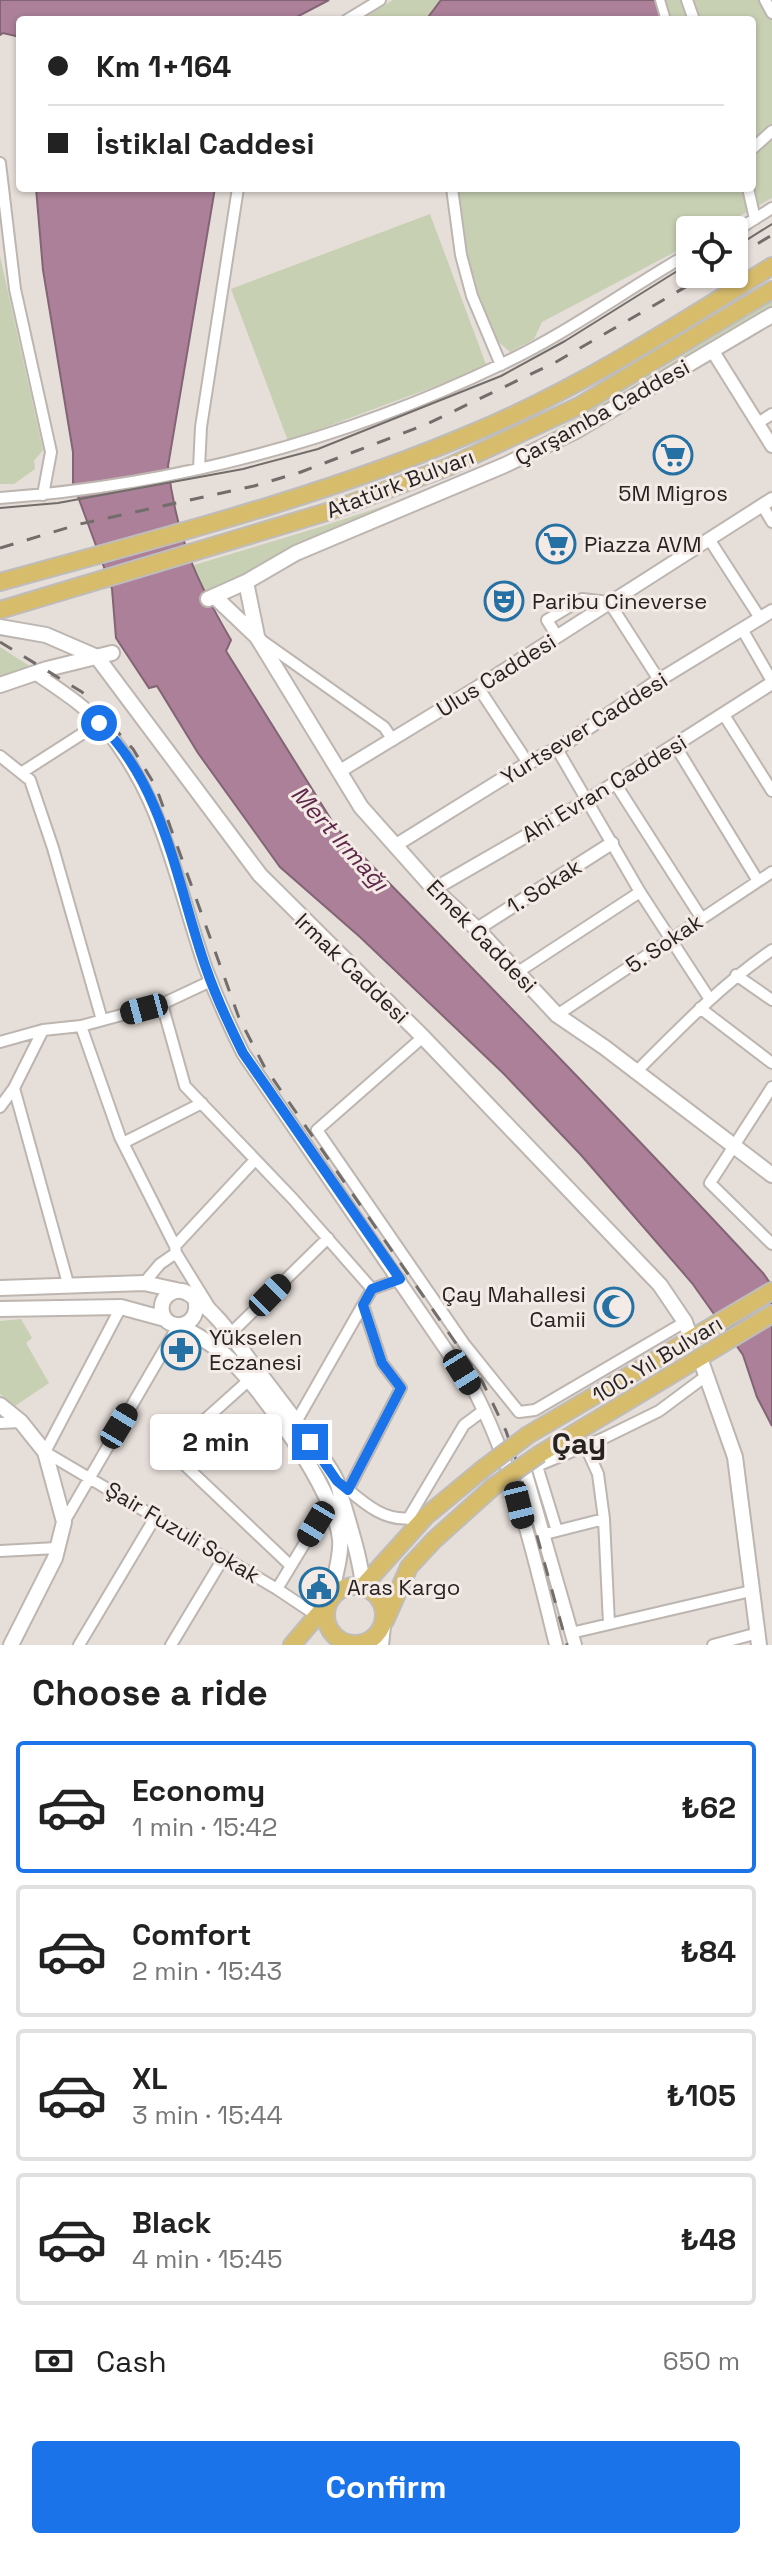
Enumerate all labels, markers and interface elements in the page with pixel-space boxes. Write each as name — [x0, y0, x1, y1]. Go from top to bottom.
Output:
text: Km 1+164 — [96, 47, 231, 86]
text: İstiklal Caddesi — [96, 124, 315, 163]
map controls — [676, 216, 748, 288]
button: locate — [676, 216, 748, 288]
street label: Çarşamba Caddesi — [510, 352, 694, 472]
supermarket icon: 5M Migros — [652, 434, 694, 476]
street label: Atatürk Bulvarı — [322, 442, 478, 524]
place label: 5M Migros — [618, 479, 728, 507]
supermarket icon: Piazza AVM — [535, 523, 577, 565]
place label: Piazza AVM — [584, 530, 702, 558]
theatre icon: Paribu Cineverse — [483, 580, 525, 622]
place label: Paribu Cineverse — [532, 587, 707, 615]
street label: Ulus Caddesi — [431, 627, 561, 723]
street label: Yurtsever Caddesi — [496, 666, 672, 790]
route start — [81, 705, 117, 741]
street label: Ahi Evran Caddesi — [517, 728, 691, 848]
water label: Mert Irmağı — [284, 779, 396, 898]
street label: 1. Sokak — [501, 852, 587, 920]
street label: Emek Caddesi — [421, 874, 543, 998]
street label: Irmak Caddesi — [289, 907, 415, 1029]
street label: 5. Sokak — [620, 907, 708, 979]
car — [118, 991, 170, 1027]
car — [245, 1270, 295, 1320]
place label: Çay Mahallesi Camii — [442, 1280, 586, 1333]
mosque icon: Çay Mahallesi Camii — [593, 1286, 635, 1328]
street label: 100. Yıl Bulvarı — [587, 1309, 727, 1409]
place label: Yükselen Eczanesi — [209, 1323, 302, 1376]
pharmacy icon: Yükselen Eczanesi — [160, 1329, 202, 1371]
car — [439, 1345, 485, 1399]
car — [96, 1399, 142, 1453]
callout: 2 min — [150, 1414, 282, 1470]
route end — [292, 1424, 328, 1460]
district label: Çay — [552, 1424, 606, 1463]
text: 2 min — [182, 1425, 250, 1459]
street label: Şair Fuzuli Sokak — [101, 1475, 265, 1589]
car — [502, 1479, 536, 1531]
car — [293, 1497, 339, 1551]
public building icon: Aras Kargo — [298, 1566, 340, 1608]
place label: Aras Kargo — [347, 1573, 460, 1601]
text: Choose a ride — [32, 1670, 268, 1716]
icon: car — [36, 1771, 108, 1843]
text: Economy — [132, 1771, 265, 1810]
text: ₺62 — [681, 1788, 736, 1827]
text: 1 min · 15:42 — [132, 1810, 277, 1844]
icon: car — [36, 1915, 108, 1987]
text: Comfort — [132, 1915, 251, 1954]
text: ₺84 — [680, 1932, 736, 1971]
text: 2 min · 15:43 — [132, 1954, 282, 1988]
icon: car — [36, 2059, 108, 2131]
text: XL — [132, 2059, 168, 2098]
text: ₺105 — [666, 2076, 736, 2115]
text: 3 min · 15:44 — [132, 2098, 283, 2132]
icon: car — [36, 2203, 108, 2275]
text: Black — [132, 2203, 211, 2242]
text: ₺48 — [680, 2220, 736, 2259]
text: 4 min · 15:45 — [132, 2242, 283, 2276]
icon: cash — [32, 2339, 76, 2383]
text: Cash — [96, 2342, 167, 2381]
text: 650 m — [663, 2344, 740, 2378]
button: Confirm — [32, 2441, 740, 2533]

